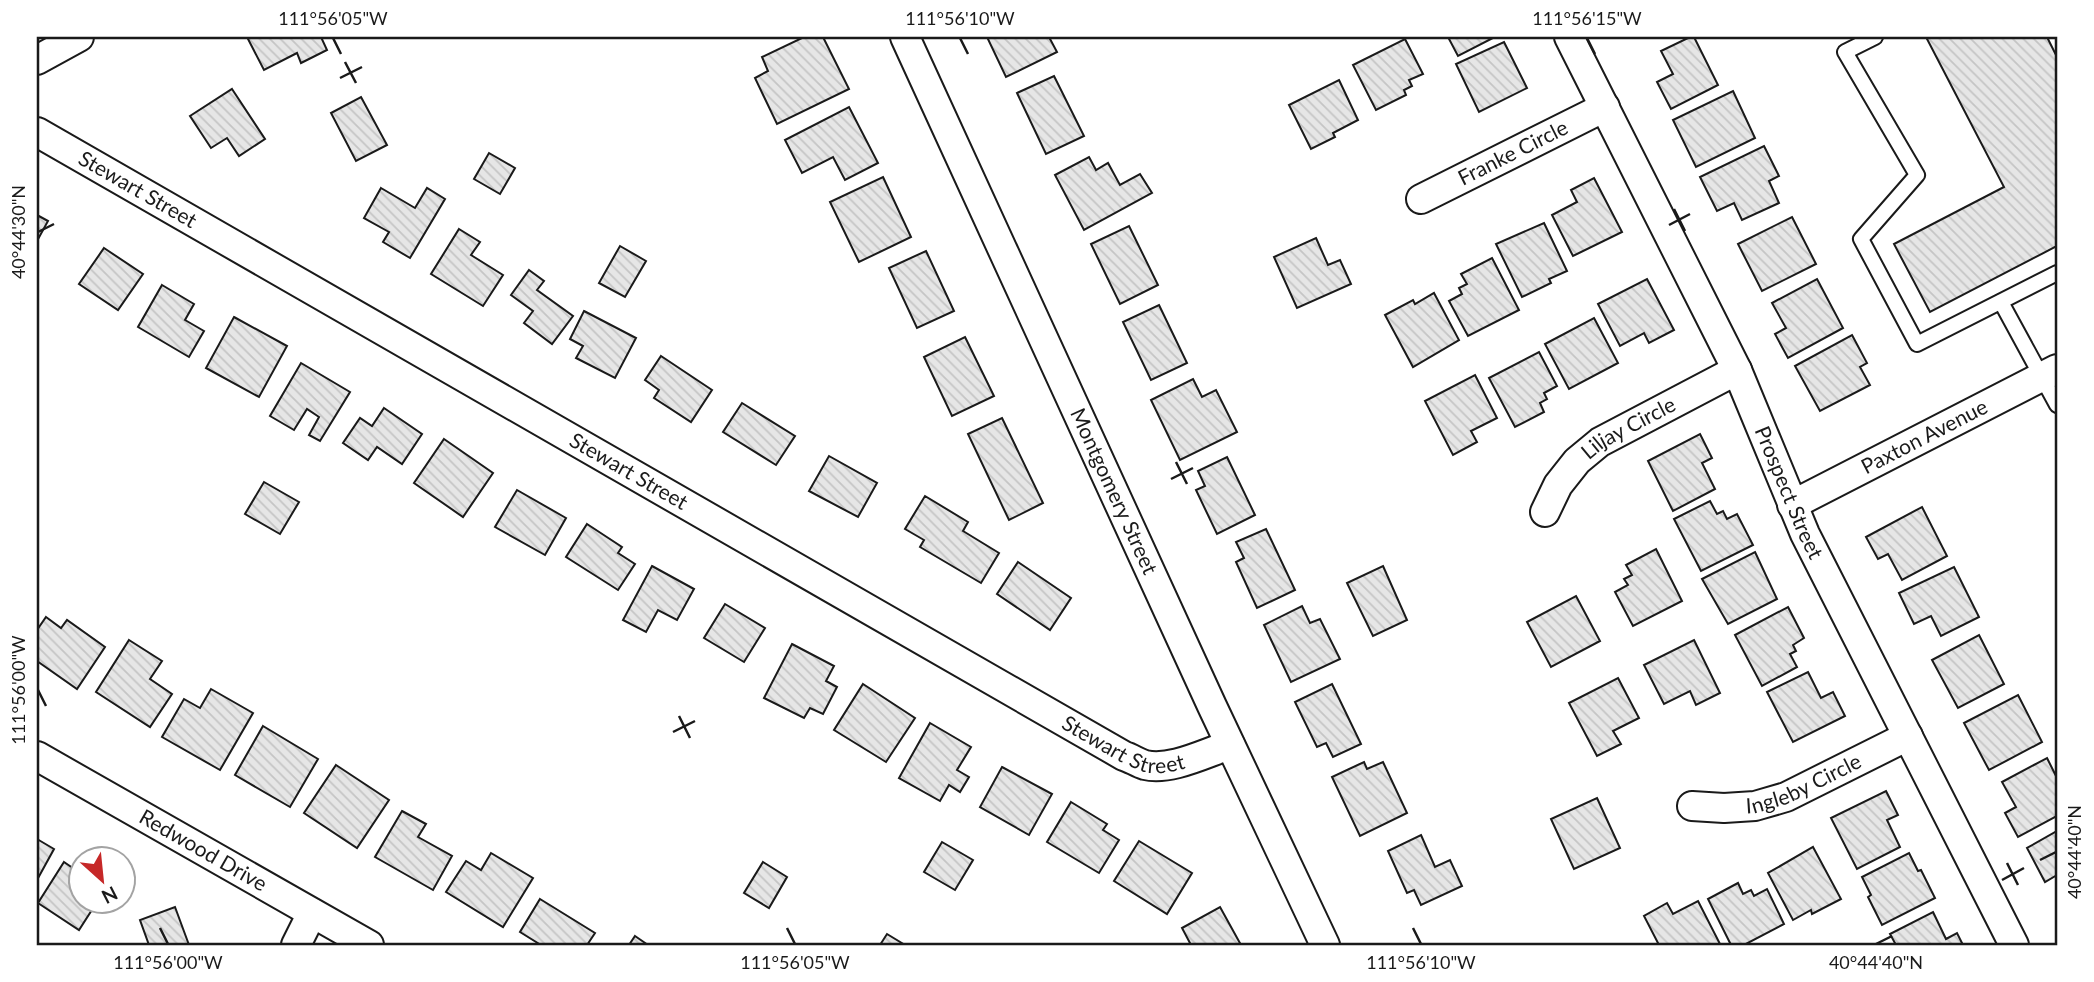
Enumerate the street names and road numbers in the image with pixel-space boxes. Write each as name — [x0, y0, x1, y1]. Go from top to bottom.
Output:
street label: Franke Circle — [1453, 114, 1572, 190]
street label: Stewart Street — [75, 145, 202, 232]
street label: Liljay Circle — [1575, 391, 1679, 464]
street label: Paxton Avenue — [1857, 393, 1991, 478]
street label: Montgomery Street — [1066, 404, 1164, 578]
street label: Prospect Street — [1751, 422, 1830, 563]
street label: Stewart Street — [566, 427, 693, 514]
street label: Stewart Street — [1058, 709, 1188, 777]
street label: Ingleby Circle — [1745, 748, 1865, 818]
street label: Redwood Drive — [135, 803, 272, 895]

